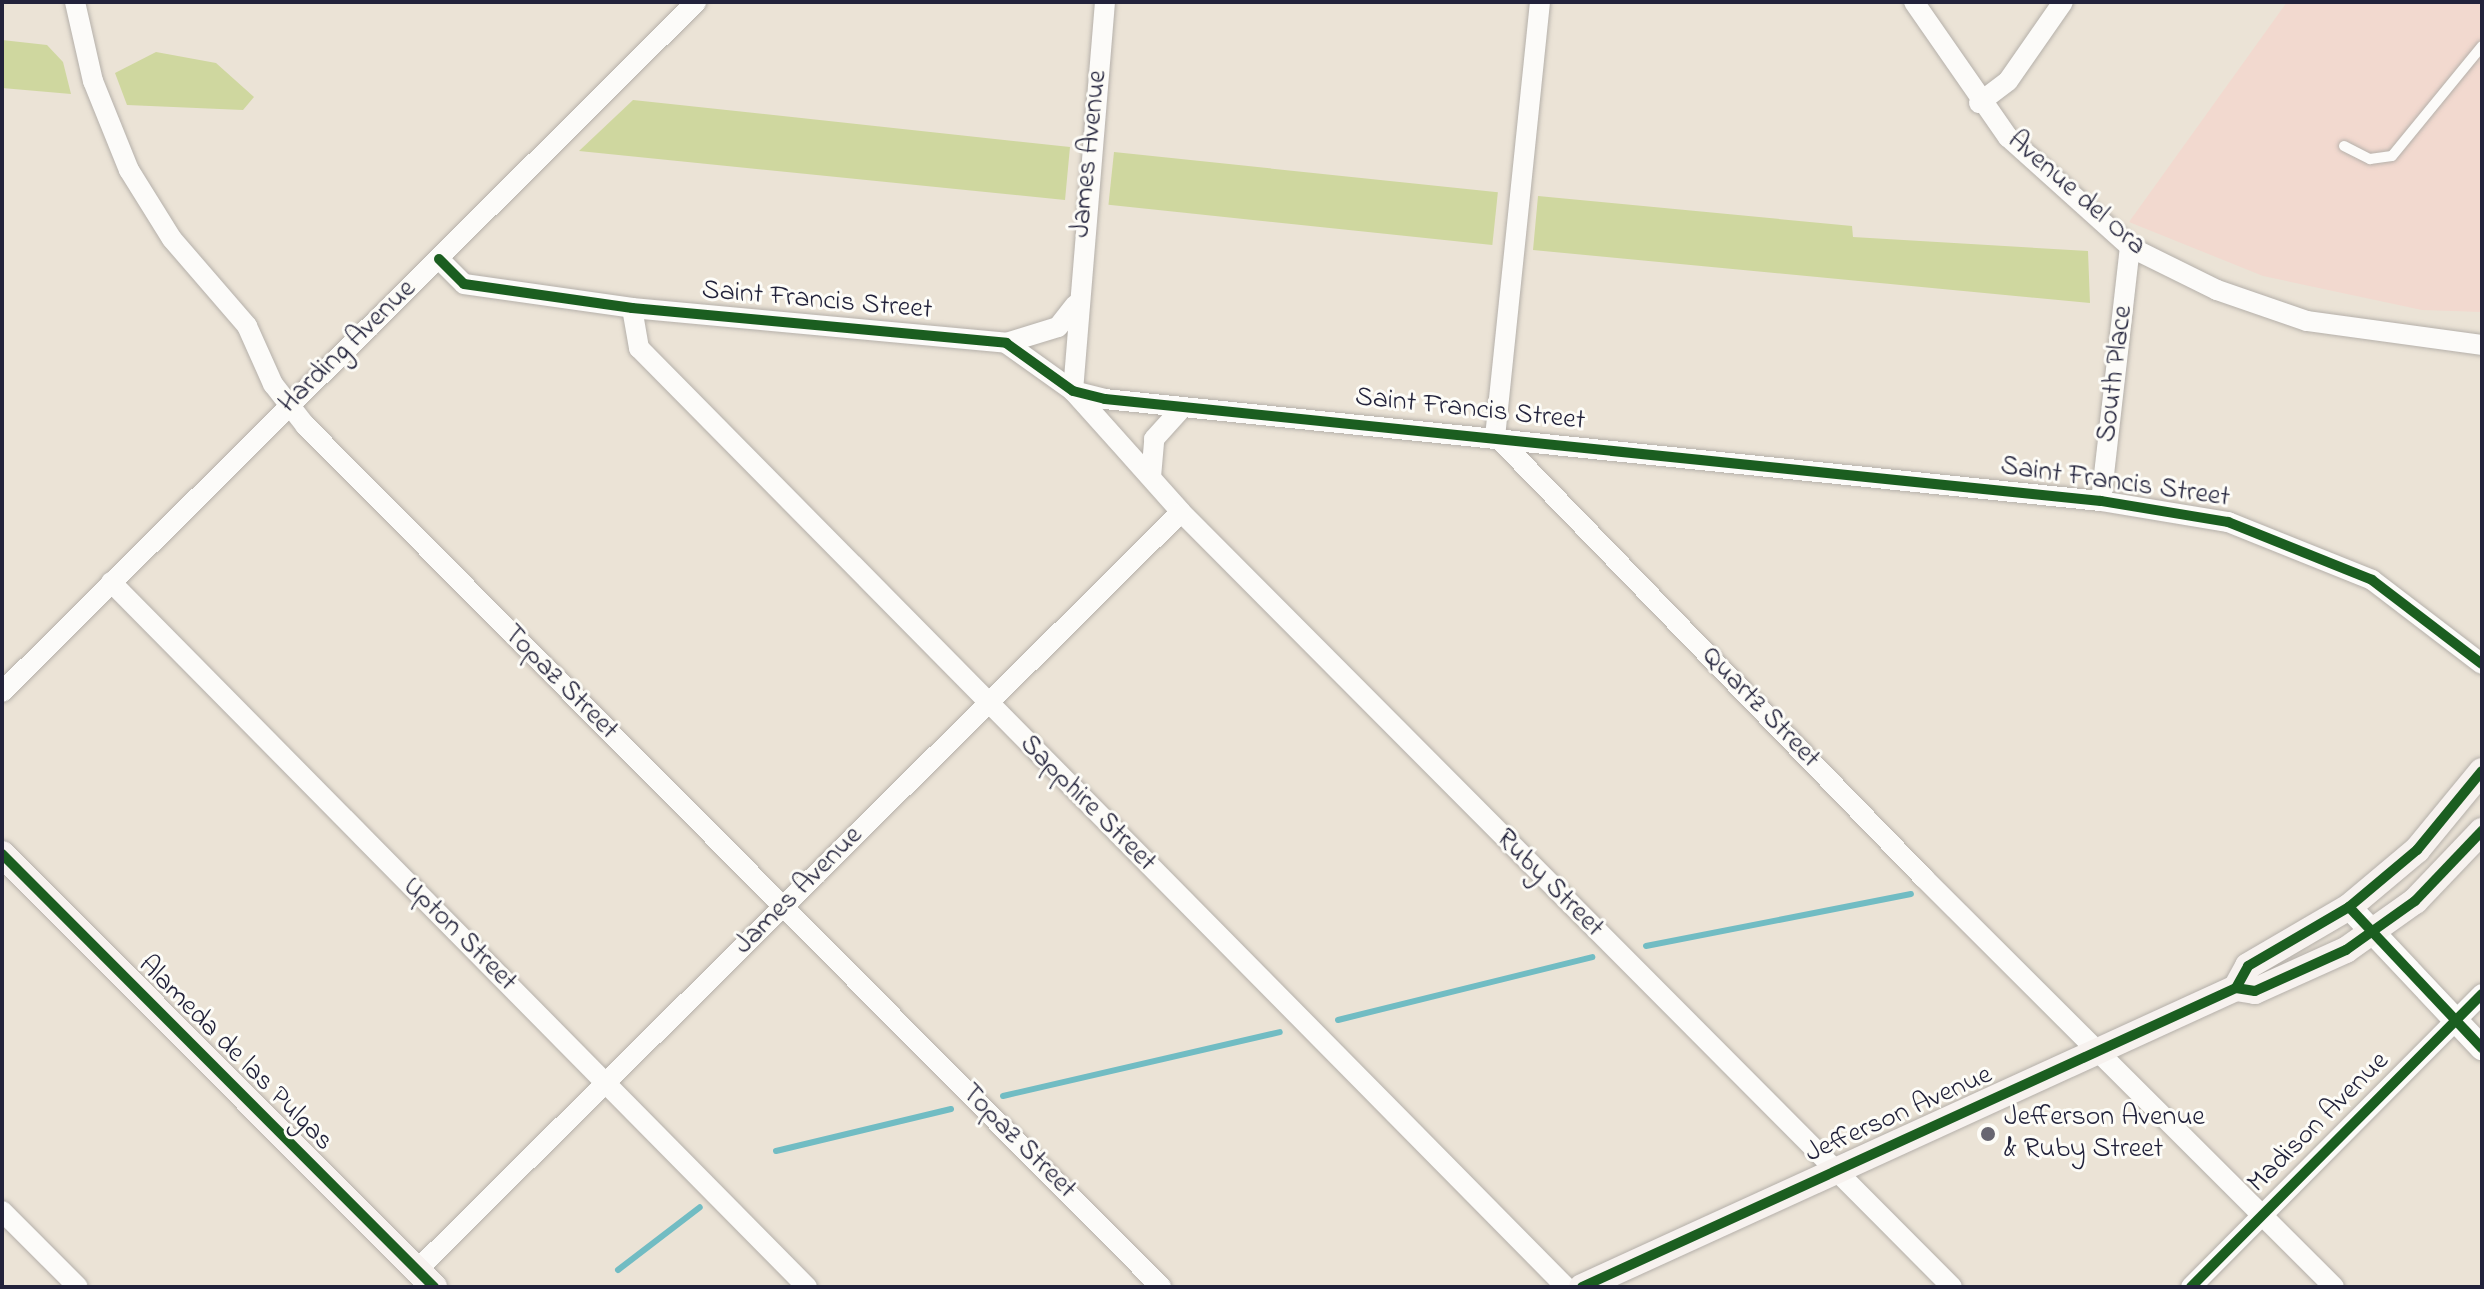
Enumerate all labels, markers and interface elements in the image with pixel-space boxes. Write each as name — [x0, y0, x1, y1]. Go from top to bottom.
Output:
street label: James Avenue — [1065, 69, 1115, 239]
street label: Avenue del Ora — [2000, 125, 2152, 263]
street label: Harding Avenue — [272, 273, 424, 421]
street label: Saint Francis Street — [700, 274, 934, 328]
street label: South Place — [2091, 304, 2141, 444]
street label: Saint Francis Street — [1353, 381, 1587, 439]
street label: Saint Francis Street — [1998, 450, 2232, 516]
street label: Topaz Street — [495, 618, 625, 748]
street label: Quartz Street — [1694, 640, 1826, 776]
street label: Sapphire Street — [1012, 729, 1162, 879]
street label: James Avenue — [728, 820, 870, 962]
street label: Ruby Street — [1488, 823, 1610, 945]
street label: Upton Street — [395, 871, 523, 999]
street label: Alameda de las Pulgas — [130, 949, 340, 1159]
street label: Madison Avenue — [2241, 1045, 2397, 1201]
street label: Jefferson Avenue — [1800, 1059, 1998, 1171]
street label: Topaz Street — [953, 1077, 1083, 1207]
place label: Jefferson Avenue & Ruby Street — [2004, 1101, 2205, 1167]
marker: Jefferson Avenue & Ruby Street — [1979, 1125, 1997, 1143]

